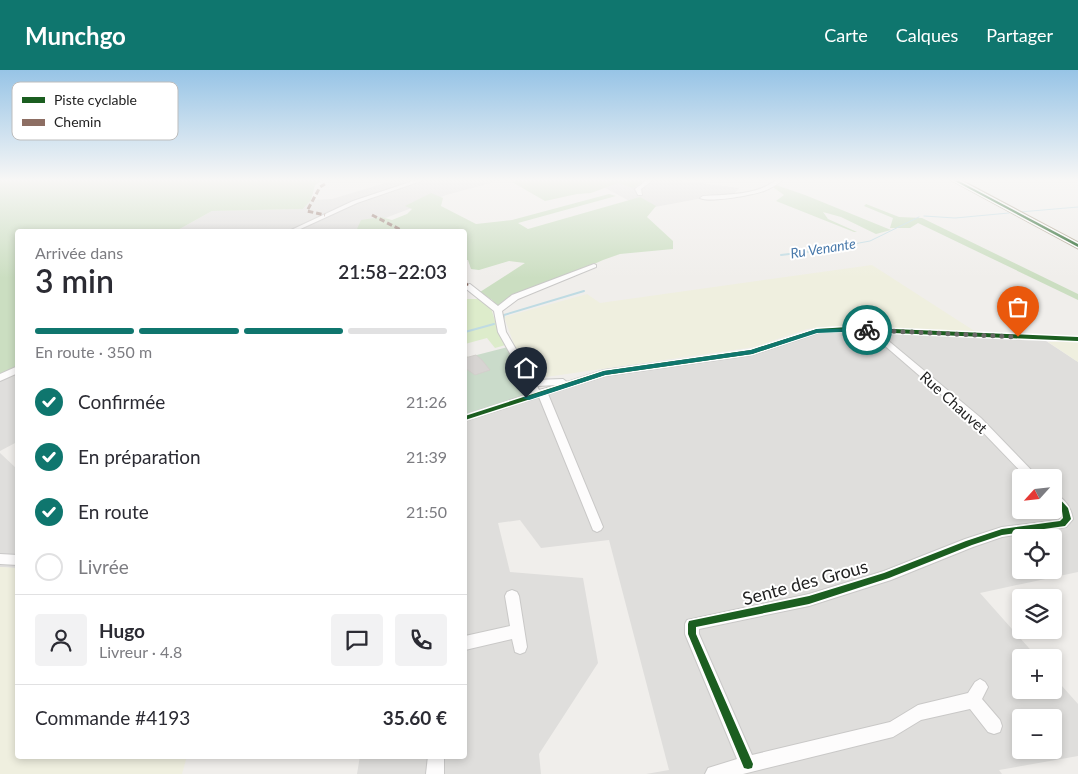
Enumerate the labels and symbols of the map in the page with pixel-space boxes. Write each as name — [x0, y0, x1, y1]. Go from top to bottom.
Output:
legend — [12, 82, 178, 140]
text: Piste cyclable — [54, 91, 137, 108]
text: Chemin — [54, 113, 101, 130]
water label: Ru Venante — [789, 234, 857, 262]
pin — [997, 286, 1039, 337]
courier — [842, 305, 892, 355]
pin — [505, 347, 547, 398]
street label: Rue Chauvet — [917, 367, 992, 437]
north arrow — [1012, 469, 1062, 519]
street label: Sente des Grous — [740, 555, 870, 609]

